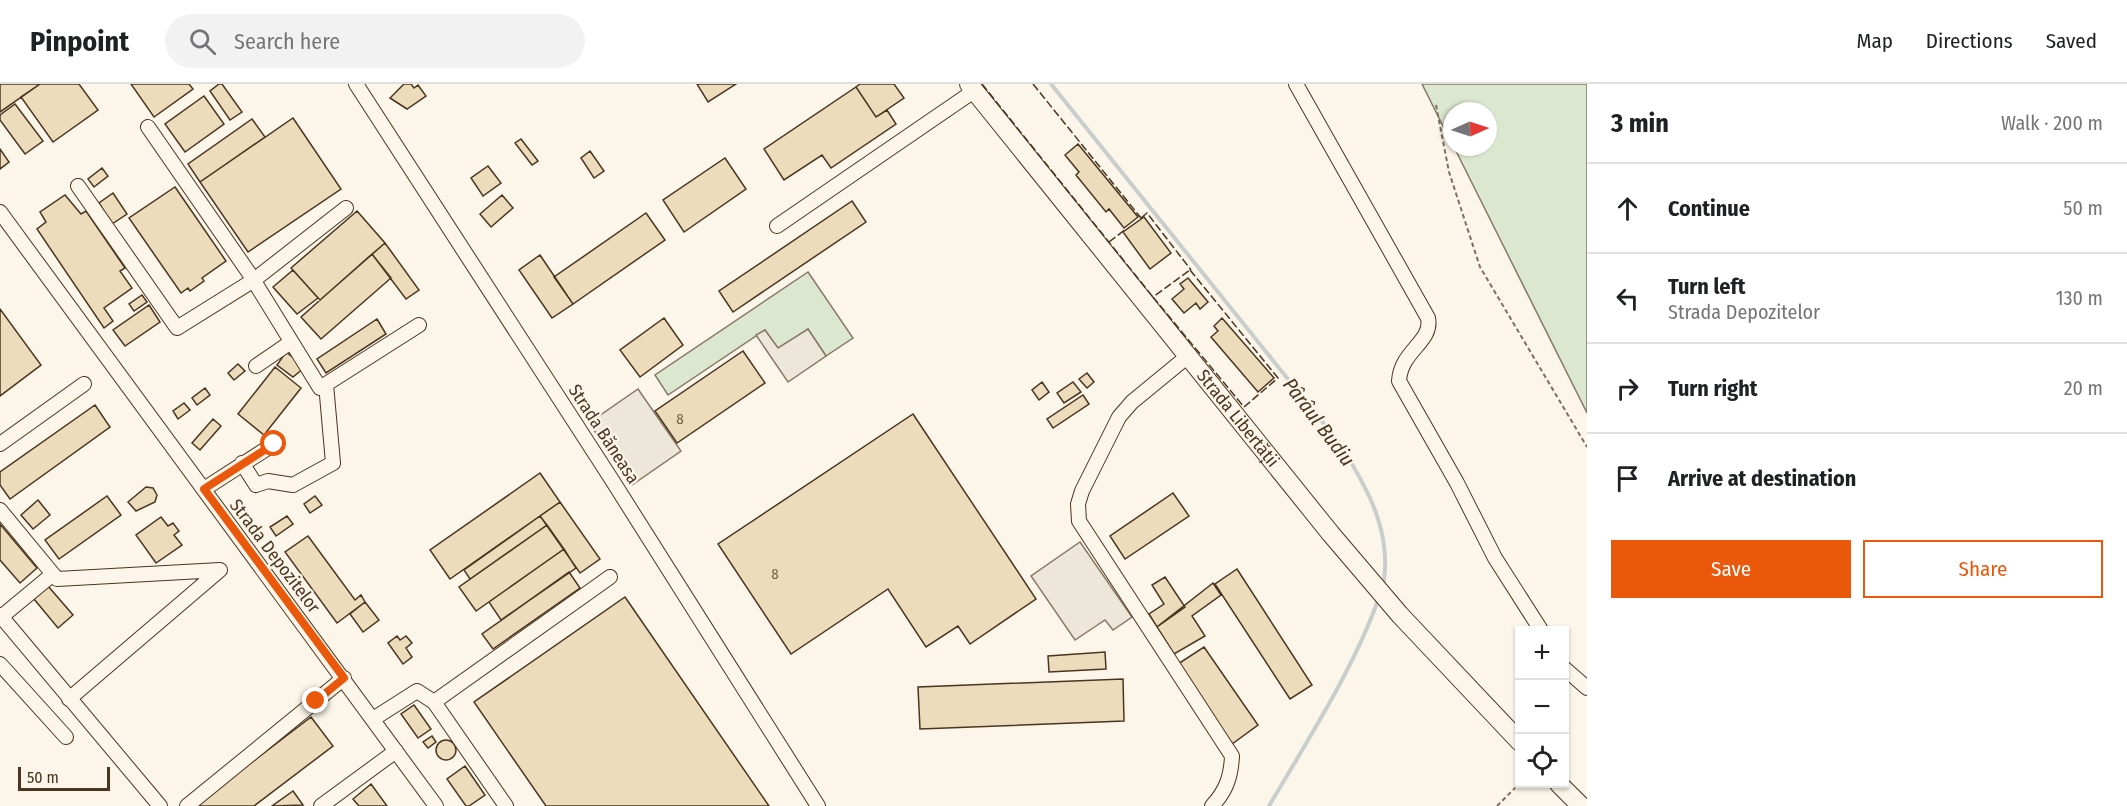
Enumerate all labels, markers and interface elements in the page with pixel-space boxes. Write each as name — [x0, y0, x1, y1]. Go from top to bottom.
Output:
search box — [165, 14, 585, 68]
text: Pinpoint — [30, 25, 129, 58]
icon: search — [186, 25, 219, 58]
text: Search here — [234, 28, 340, 55]
text: Map — [1856, 28, 1893, 54]
text: Directions — [1926, 28, 2013, 54]
text: Saved — [2046, 28, 2097, 54]
north arrow — [1443, 102, 1497, 156]
text: 3 min — [1611, 108, 1669, 139]
text: Walk · 200 m — [2001, 111, 2103, 135]
icon: ahead — [1611, 192, 1644, 225]
text: Continue — [1668, 195, 1750, 222]
text: 50 m — [2063, 196, 2103, 220]
text: Turn left — [1668, 273, 1746, 300]
icon: left — [1611, 282, 1644, 315]
text: 130 m — [2056, 286, 2103, 310]
text: Strada Depozitelor — [1668, 300, 1820, 324]
street label: Strada Libertății — [1192, 365, 1284, 472]
icon: right — [1611, 372, 1644, 405]
water label: Pârâul Budiu — [1278, 373, 1360, 471]
text: Turn right — [1668, 375, 1757, 402]
text: 20 m — [2064, 376, 2103, 400]
street label: Strada Băneasa — [564, 380, 644, 488]
house number: 8 — [676, 410, 684, 428]
route start — [260, 430, 286, 456]
icon: arrive — [1611, 462, 1644, 495]
text: Arrive at destination — [1668, 465, 1856, 492]
street label: Strada Depozitelor — [225, 495, 325, 618]
button: Save — [1611, 540, 1851, 598]
button: Share — [1863, 540, 2103, 598]
house number: 8 — [771, 565, 779, 583]
map controls — [1515, 626, 1569, 788]
button: + — [1515, 626, 1569, 680]
button: − — [1515, 680, 1569, 734]
route end — [302, 687, 328, 713]
button: locate — [1515, 734, 1569, 788]
scale bar — [18, 764, 110, 792]
text: 50 m — [27, 768, 59, 787]

